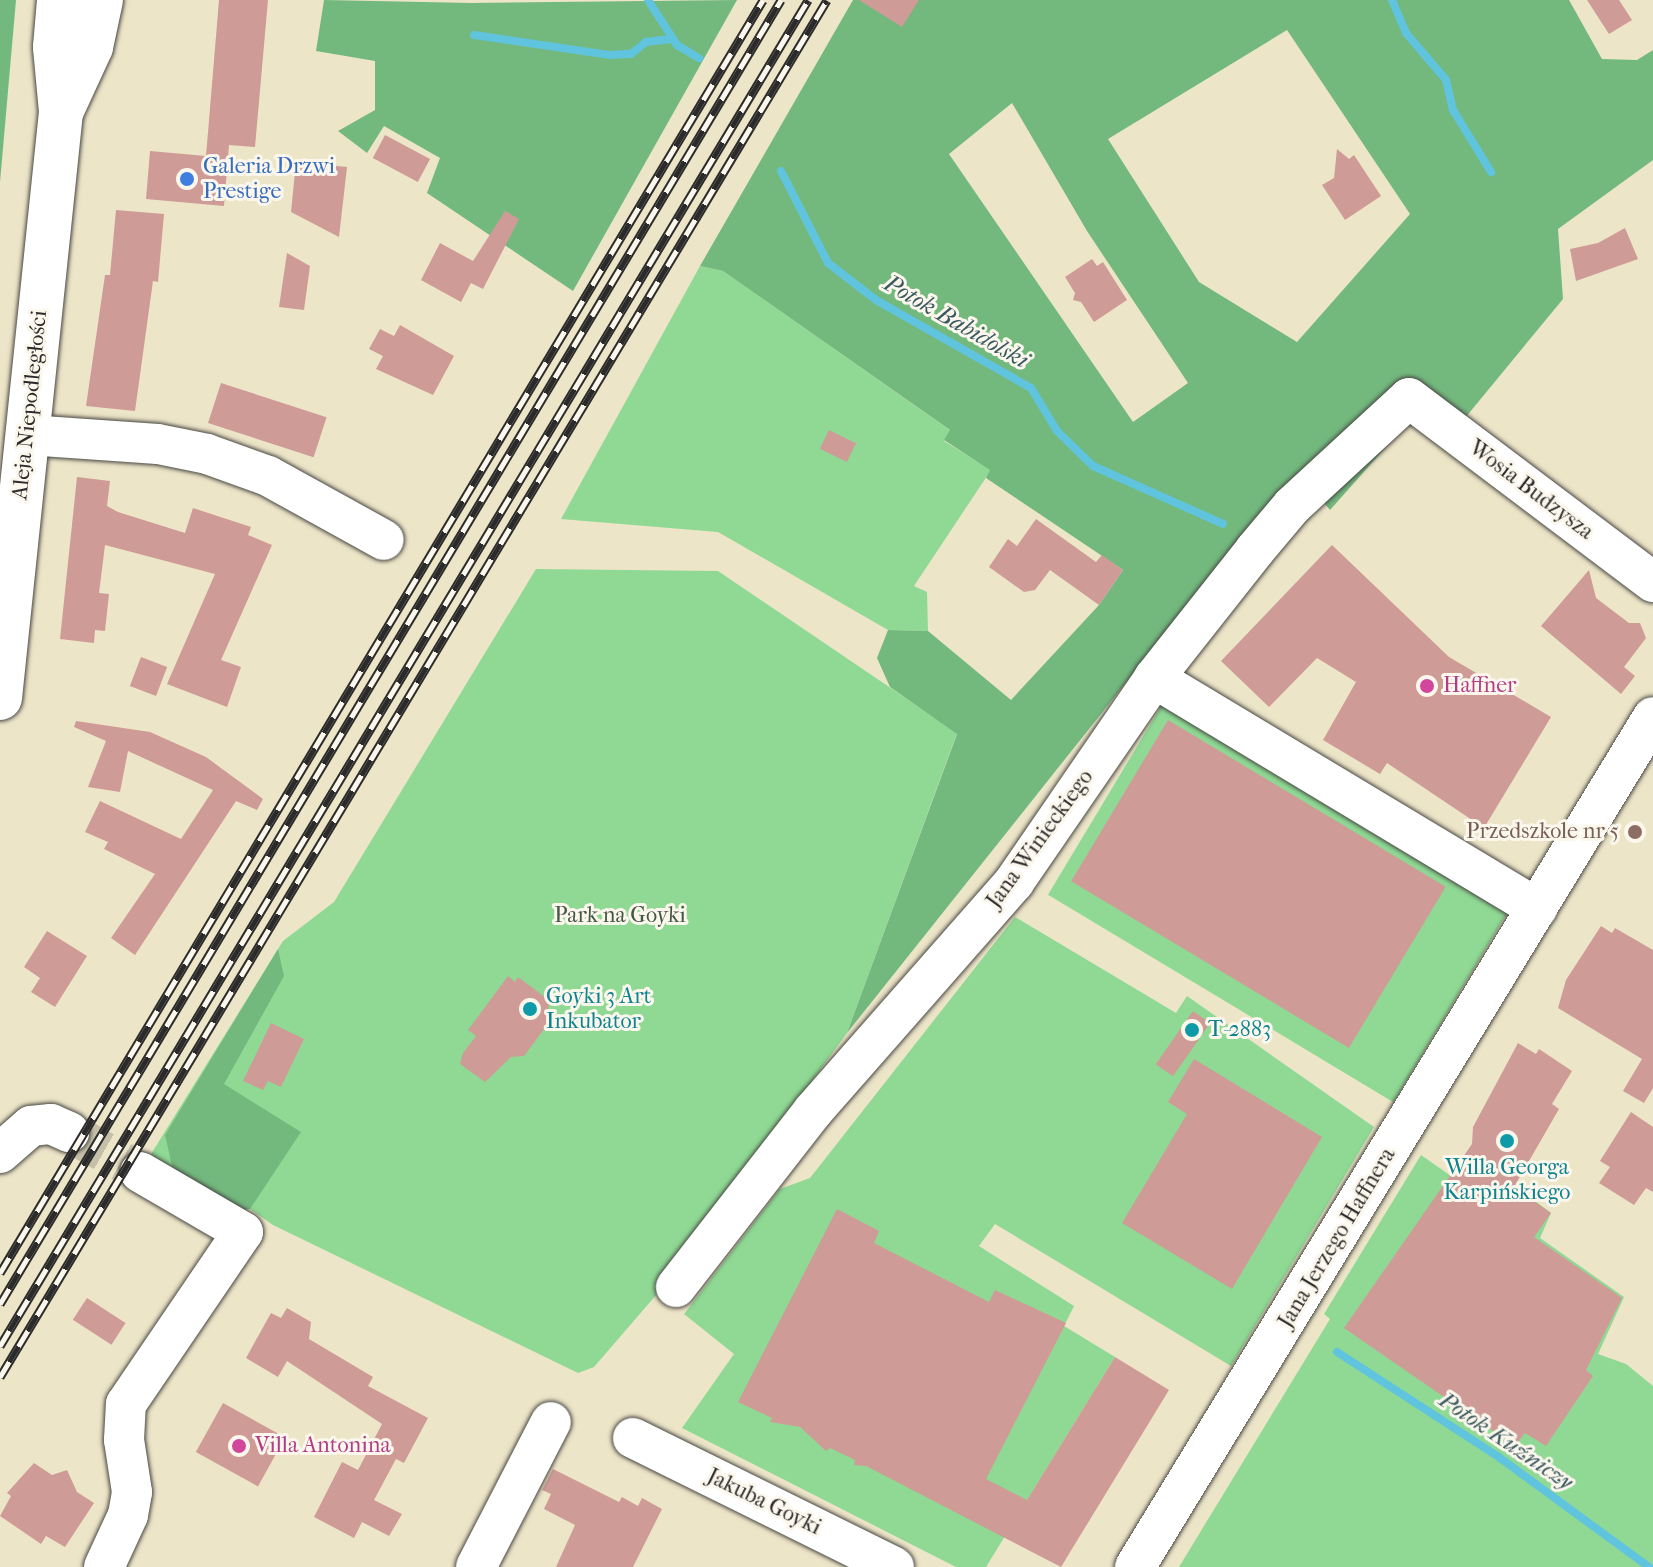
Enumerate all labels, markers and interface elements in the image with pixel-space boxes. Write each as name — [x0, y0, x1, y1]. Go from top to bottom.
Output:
place label: Galeria Drzwi Prestige — [203, 153, 335, 204]
marker: Galeria Drzwi Prestige — [178, 170, 196, 188]
water label: Potok Babidolski — [879, 269, 1033, 375]
street label: Aleja Niepodległości — [7, 309, 53, 501]
street label: Wosia Budzysza — [1464, 435, 1598, 545]
place label: Haffner — [1443, 673, 1516, 699]
marker: Haffner — [1418, 677, 1436, 695]
street label: Jana Winieckiego — [981, 765, 1099, 913]
place label: Przedszkole nr 5 — [1466, 819, 1619, 845]
marker: Przedszkole nr 5 — [1626, 823, 1644, 841]
park label: Park na Goyki — [554, 903, 686, 929]
place label: Goyki 3 Art Inkubator — [546, 983, 651, 1034]
marker: Goyki 3 Art Inkubator — [521, 1000, 539, 1018]
place label: T-2883 — [1208, 1017, 1271, 1043]
marker: T-2883 — [1183, 1021, 1201, 1039]
marker: Willa Georga Karpińskiego — [1498, 1132, 1516, 1150]
street label: Jana Jerzego Haffnera — [1273, 1143, 1401, 1333]
place label: Willa Georga Karpińskiego — [1444, 1154, 1570, 1206]
water label: Potok Kuźniczy — [1433, 1386, 1579, 1496]
place label: Villa Antonina — [255, 1433, 391, 1459]
marker: Villa Antonina — [230, 1437, 248, 1455]
street label: Jakuba Goyki — [703, 1463, 825, 1541]

